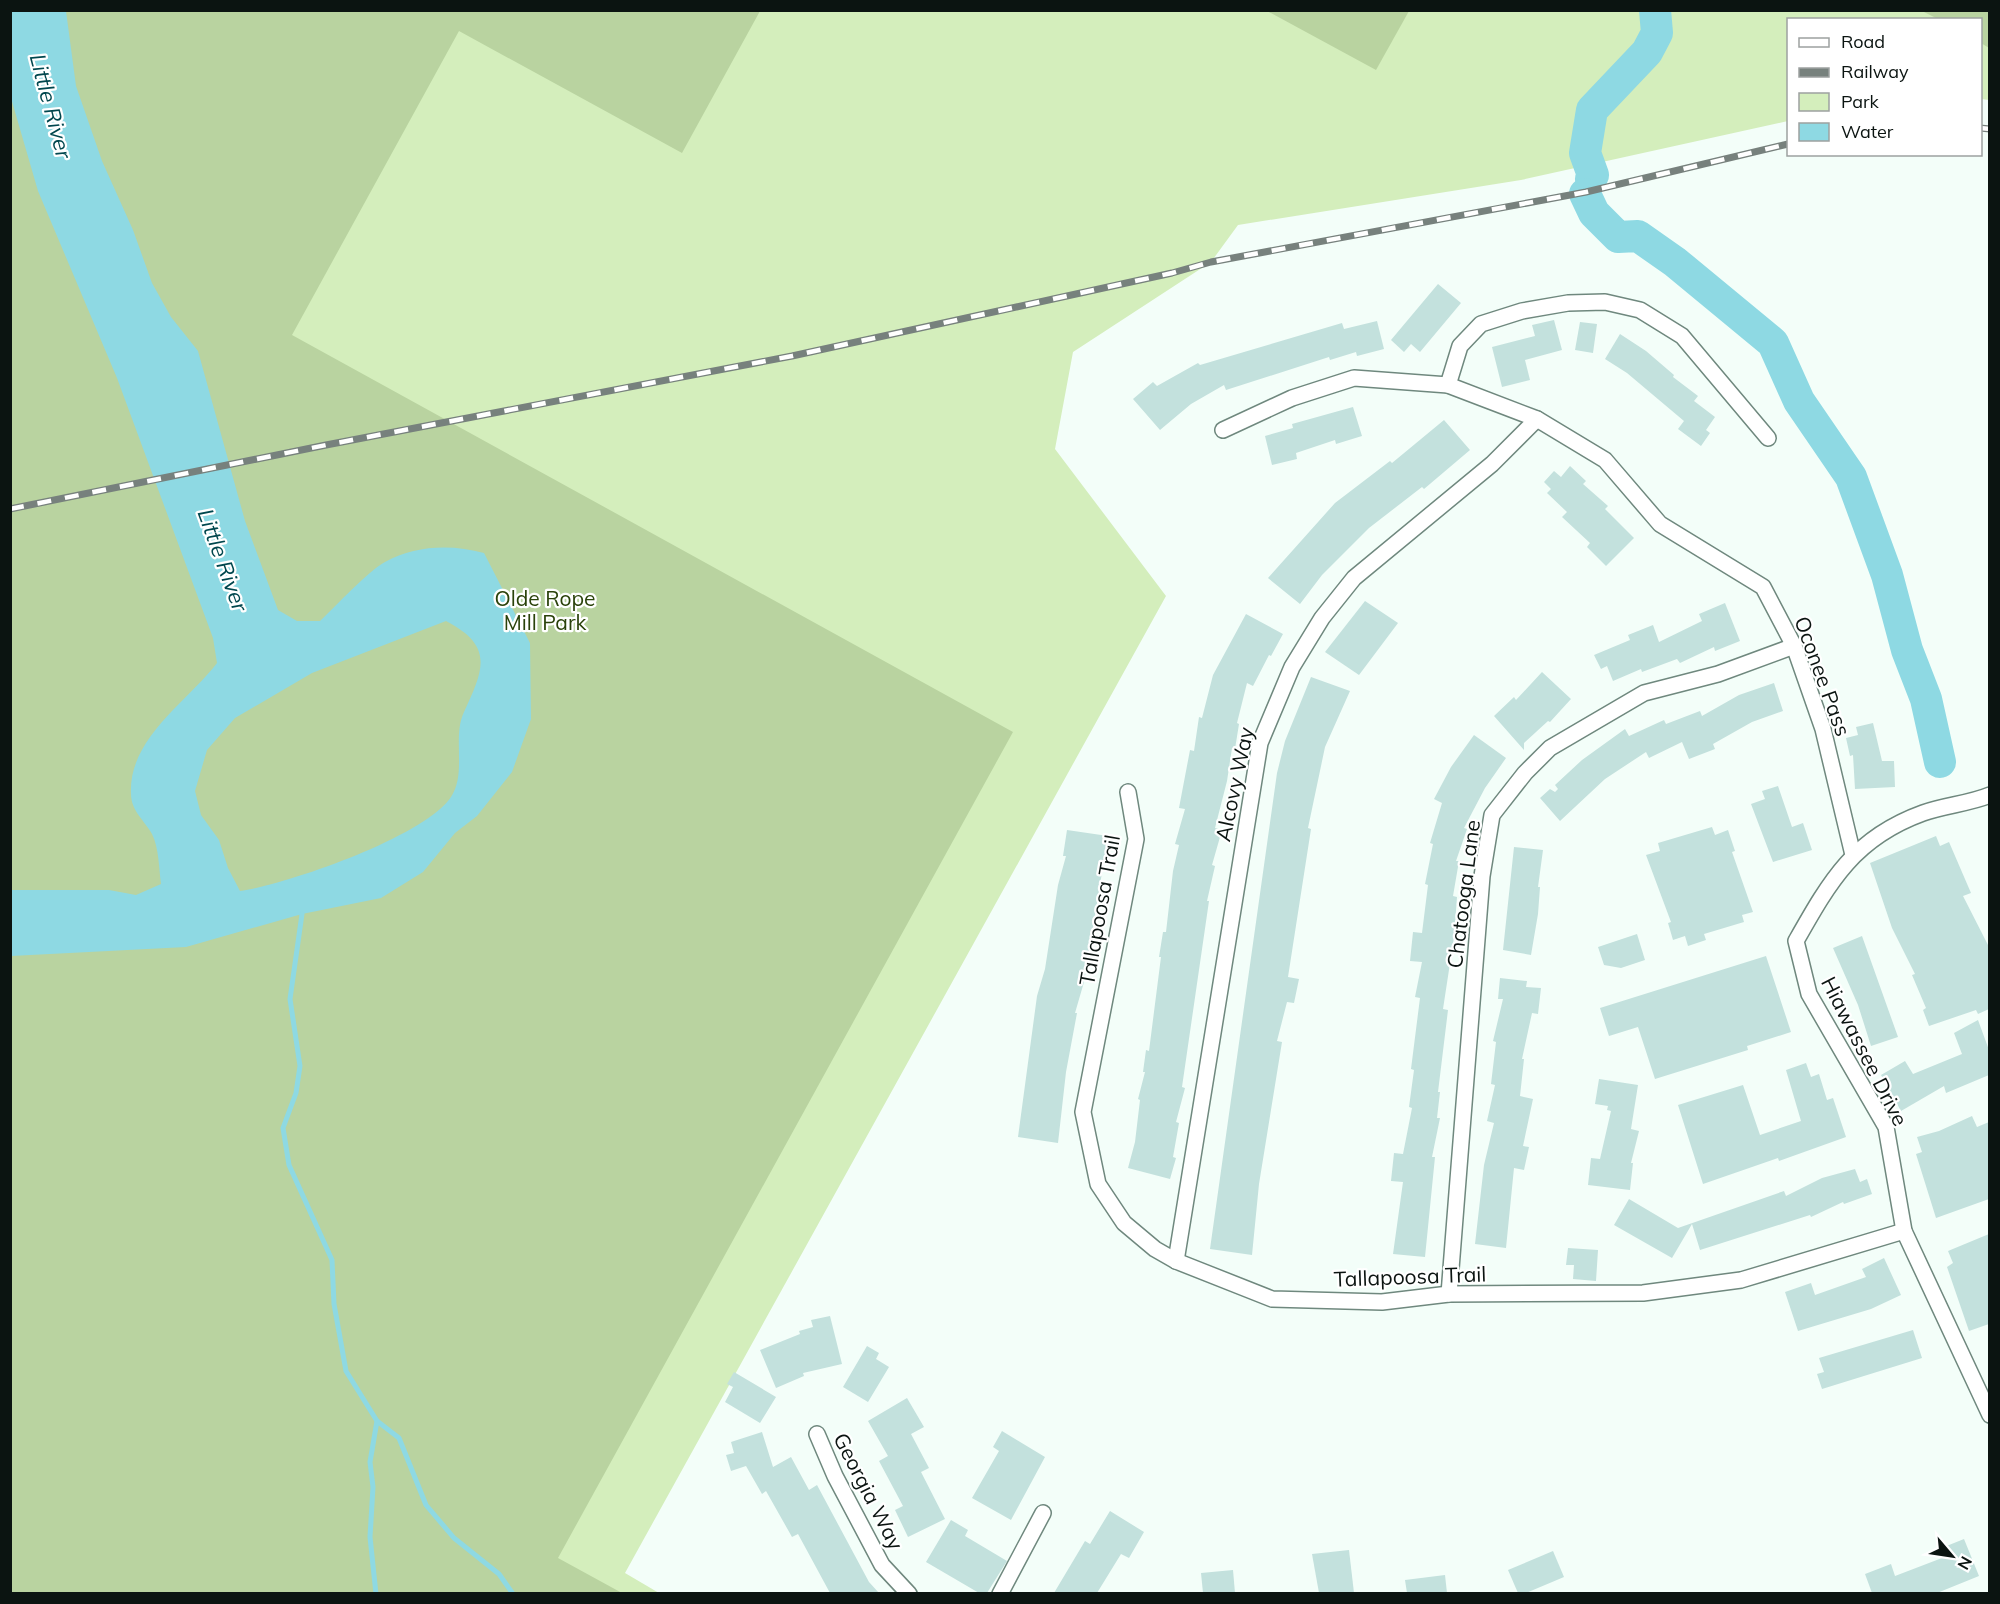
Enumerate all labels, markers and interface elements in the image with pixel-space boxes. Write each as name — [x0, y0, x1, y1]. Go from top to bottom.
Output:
legend — [1787, 18, 1982, 156]
text: Road — [1841, 30, 1885, 53]
water label: Little River — [24, 51, 79, 162]
text: Railway — [1841, 60, 1909, 83]
text: Park — [1841, 90, 1880, 113]
text: Water — [1841, 120, 1894, 143]
water label: Little River — [192, 505, 255, 616]
park label: Olde Rope Mill Park — [494, 585, 596, 635]
street label: Oconee Pass — [1789, 613, 1857, 739]
street label: Alcovy Way — [1209, 724, 1259, 844]
street label: Chatooga Lane — [1441, 818, 1485, 970]
street label: Tallapoosa Trail — [1073, 833, 1125, 987]
street label: Hiawassee Drive — [1816, 972, 1914, 1130]
street label: Tallapoosa Trail — [1333, 1260, 1487, 1292]
street label: Georgia Way — [828, 1428, 910, 1554]
north arrow — [1922, 1526, 1982, 1586]
text: N — [1953, 1553, 1977, 1573]

